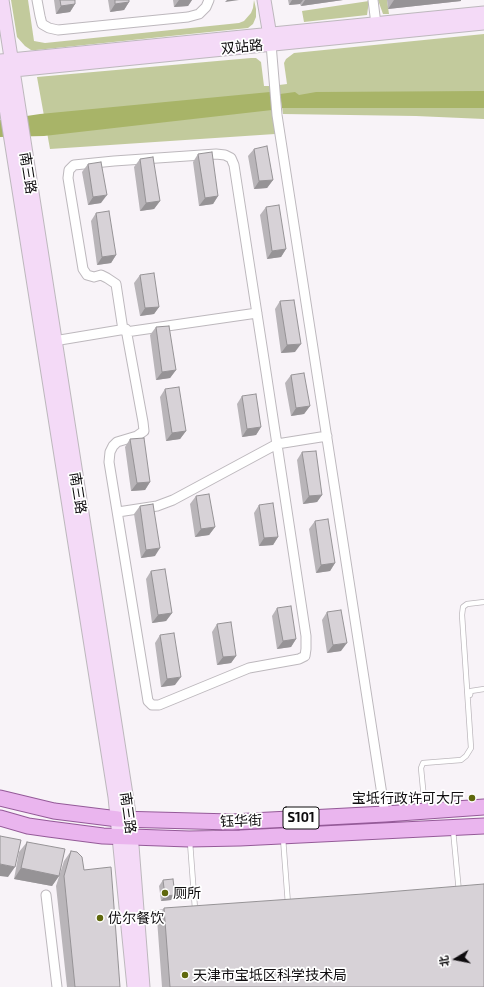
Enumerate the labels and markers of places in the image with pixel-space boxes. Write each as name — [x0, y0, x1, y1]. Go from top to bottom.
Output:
place label: 宝坻行政许可大厅 — [352, 790, 464, 806]
marker: 宝坻行政许可大厅 — [467, 793, 477, 803]
place label: 厕所 — [173, 885, 201, 901]
marker: 厕所 — [160, 888, 170, 898]
place label: 优尔餐饮 — [108, 910, 164, 926]
marker: 优尔餐饮 — [95, 913, 105, 923]
place label: 天津市宝坻区科学技术局 — [193, 967, 347, 983]
marker: 天津市宝坻区科学技术局 — [180, 970, 190, 980]

